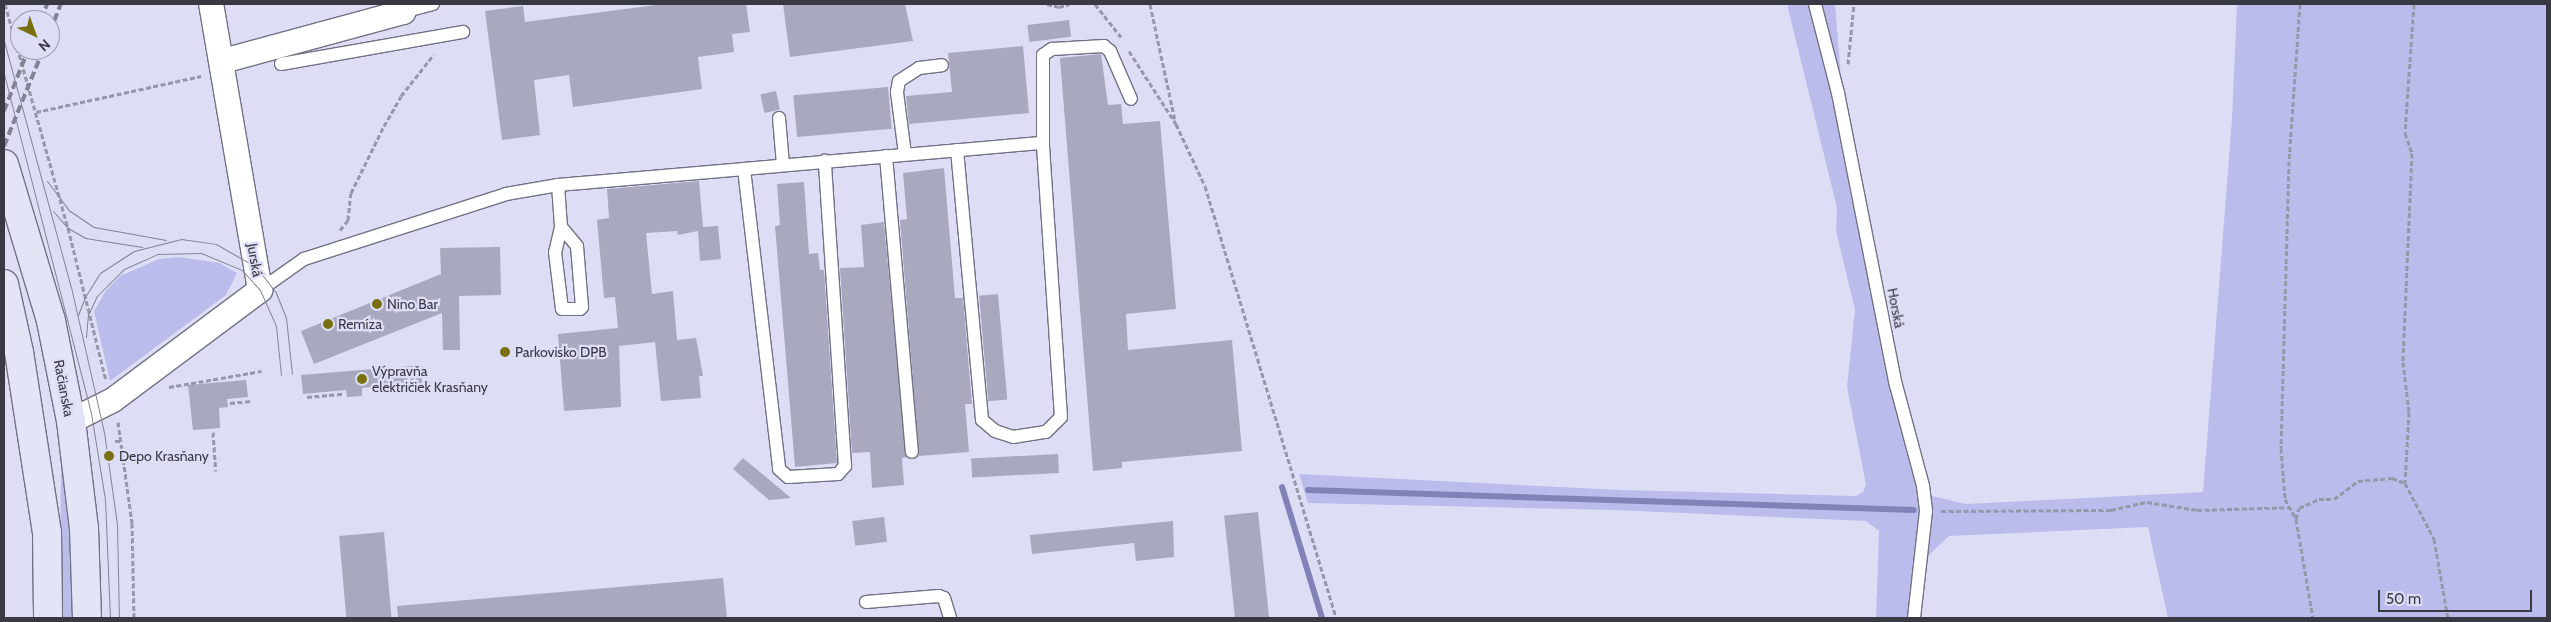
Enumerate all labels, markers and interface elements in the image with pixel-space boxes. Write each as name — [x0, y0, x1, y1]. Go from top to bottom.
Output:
north arrow — [10, 10, 60, 60]
text: N — [35, 35, 54, 55]
street label: Jurská — [244, 242, 266, 278]
street label: Horská — [1884, 287, 1908, 329]
place label: Nino Bar — [387, 296, 438, 312]
marker: Nino Bar — [371, 298, 383, 310]
place label: Remíza — [338, 316, 382, 332]
marker: Remíza — [322, 318, 334, 330]
place label: Parkovisko DPB — [515, 344, 607, 360]
marker: Parkovisko DPB — [499, 346, 511, 358]
street label: Račianska — [50, 358, 78, 418]
place label: Výpravňa električiek Krasňany — [372, 363, 488, 396]
marker: Výpravňa električiek Krasňany — [356, 373, 368, 385]
place label: Depo Krasňany — [119, 448, 209, 464]
marker: Depo Krasňany — [103, 450, 115, 462]
scale bar — [2381, 580, 2535, 612]
text: 50 m — [2386, 590, 2421, 608]

